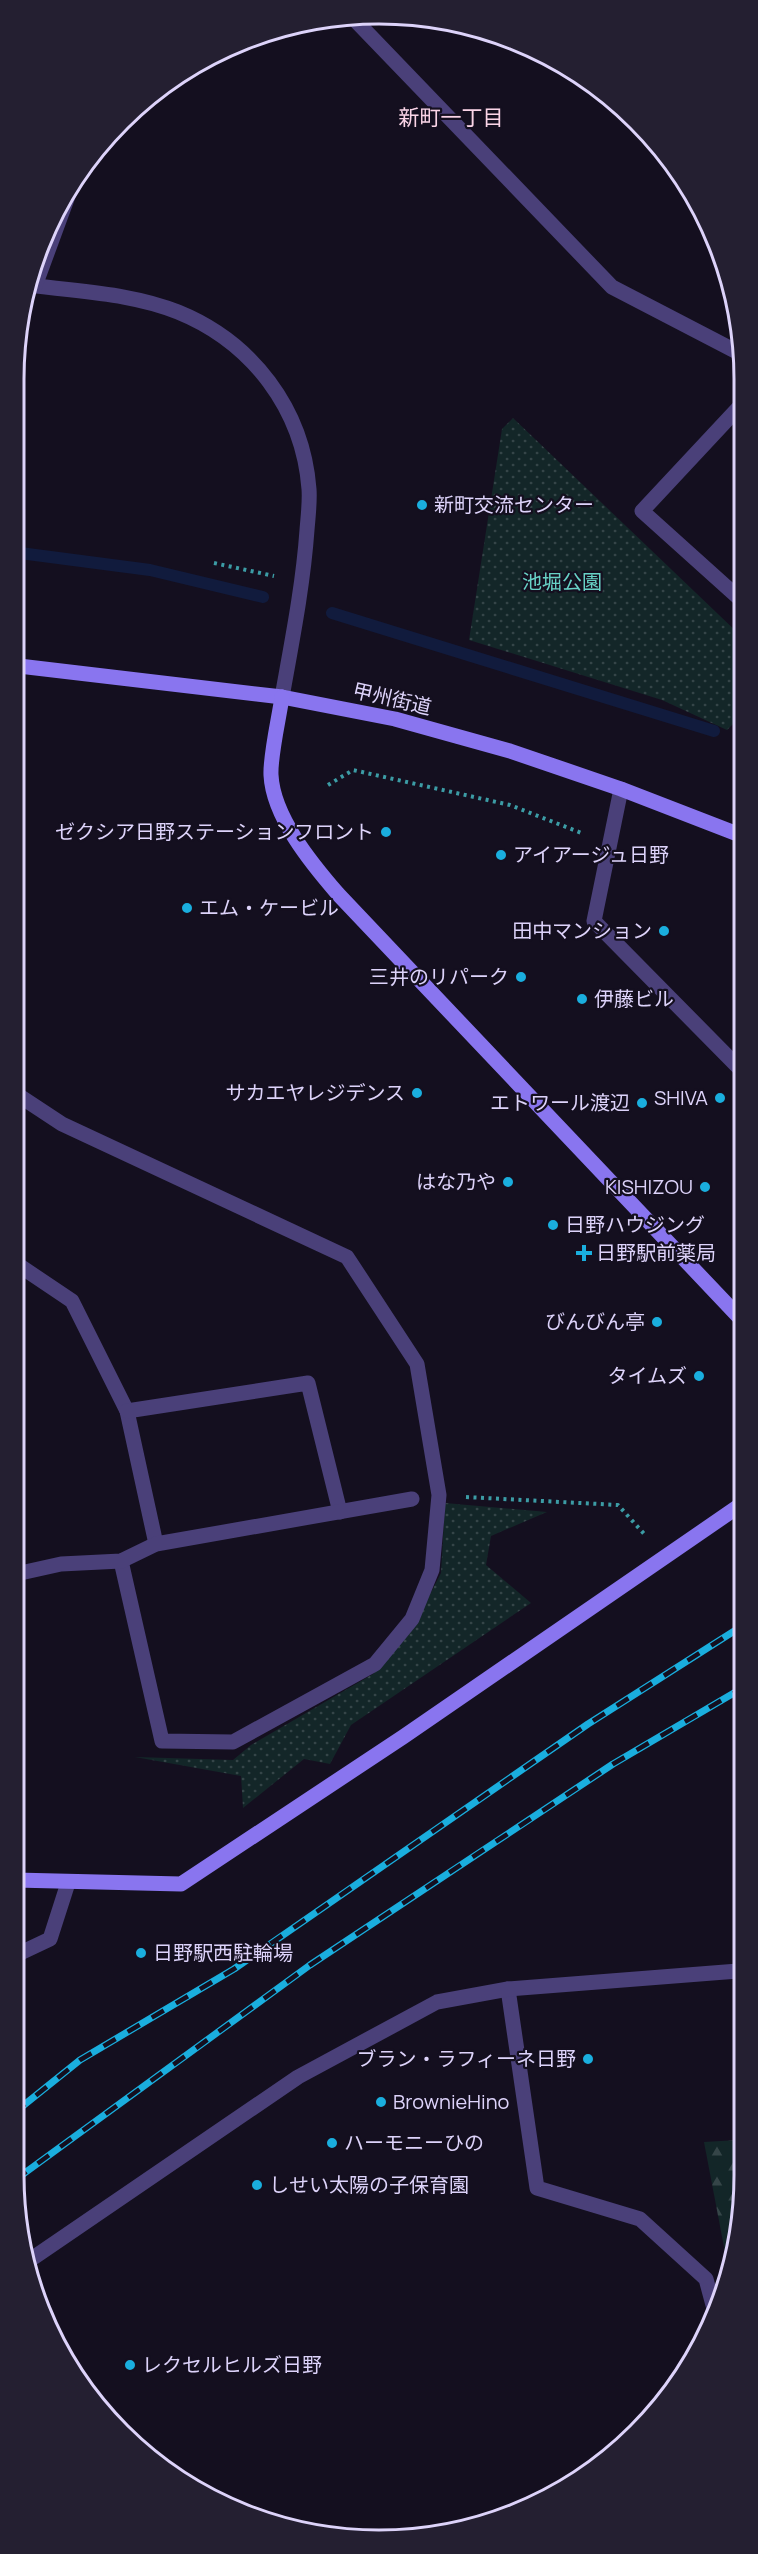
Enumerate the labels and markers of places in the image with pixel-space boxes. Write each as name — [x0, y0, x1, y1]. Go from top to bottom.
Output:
place label: 新町交流センター — [434, 491, 594, 518]
marker: 新町交流センター — [415, 498, 429, 512]
place label: ゼクシア日野ステーションフロント — [55, 818, 374, 845]
marker: ゼクシア日野ステーションフロント — [379, 825, 393, 839]
place label: アイアージュ日野 — [513, 841, 669, 868]
marker: アイアージュ日野 — [494, 848, 508, 862]
place label: エム・ケービル — [199, 894, 339, 921]
marker: エム・ケービル — [180, 901, 194, 915]
place label: 田中マンション — [512, 917, 652, 944]
marker: 田中マンション — [657, 924, 671, 938]
place label: 三井のリパーク — [369, 963, 509, 990]
marker: 三井のリパーク — [514, 970, 528, 984]
place label: 伊藤ビル — [594, 985, 674, 1012]
marker: 伊藤ビル — [575, 992, 589, 1006]
place label: サカエヤレジデンス — [225, 1079, 405, 1106]
place label: SHIVA — [654, 1084, 708, 1111]
marker: サカエヤレジデンス — [410, 1086, 424, 1100]
place label: エトワール渡辺 — [490, 1089, 630, 1116]
marker: SHIVA — [713, 1091, 727, 1105]
marker: エトワール渡辺 — [635, 1096, 649, 1110]
place label: はな乃や — [416, 1168, 496, 1195]
place label: KISHIZOU — [605, 1173, 693, 1200]
marker: はな乃や — [501, 1175, 515, 1189]
marker: KISHIZOU — [698, 1180, 712, 1194]
place label: 日野ハウジング — [565, 1211, 705, 1238]
marker: 日野ハウジング — [546, 1218, 560, 1232]
place label: 日野駅前薬局 — [596, 1239, 716, 1266]
marker: 日野駅前薬局 — [577, 1246, 591, 1260]
place label: びんびん亭 — [545, 1308, 645, 1335]
marker: びんびん亭 — [650, 1315, 664, 1329]
place label: タイムズ — [607, 1362, 687, 1389]
marker: タイムズ — [692, 1369, 706, 1383]
place label: 日野駅西駐輪場 — [153, 1939, 293, 1966]
marker: 日野駅西駐輪場 — [134, 1946, 148, 1960]
place label: ブラン・ラフィーネ日野 — [356, 2045, 576, 2072]
marker: ブラン・ラフィーネ日野 — [581, 2052, 595, 2066]
place label: BrownieHino — [393, 2088, 509, 2115]
marker: BrownieHino — [374, 2095, 388, 2109]
place label: ハーモニーひの — [344, 2129, 484, 2156]
marker: ハーモニーひの — [325, 2136, 339, 2150]
place label: しせい太陽の子保育園 — [269, 2171, 469, 2198]
marker: しせい太陽の子保育園 — [250, 2178, 264, 2192]
place label: レクセルヒルズ日野 — [142, 2351, 322, 2378]
marker: レクセルヒルズ日野 — [123, 2358, 137, 2372]

